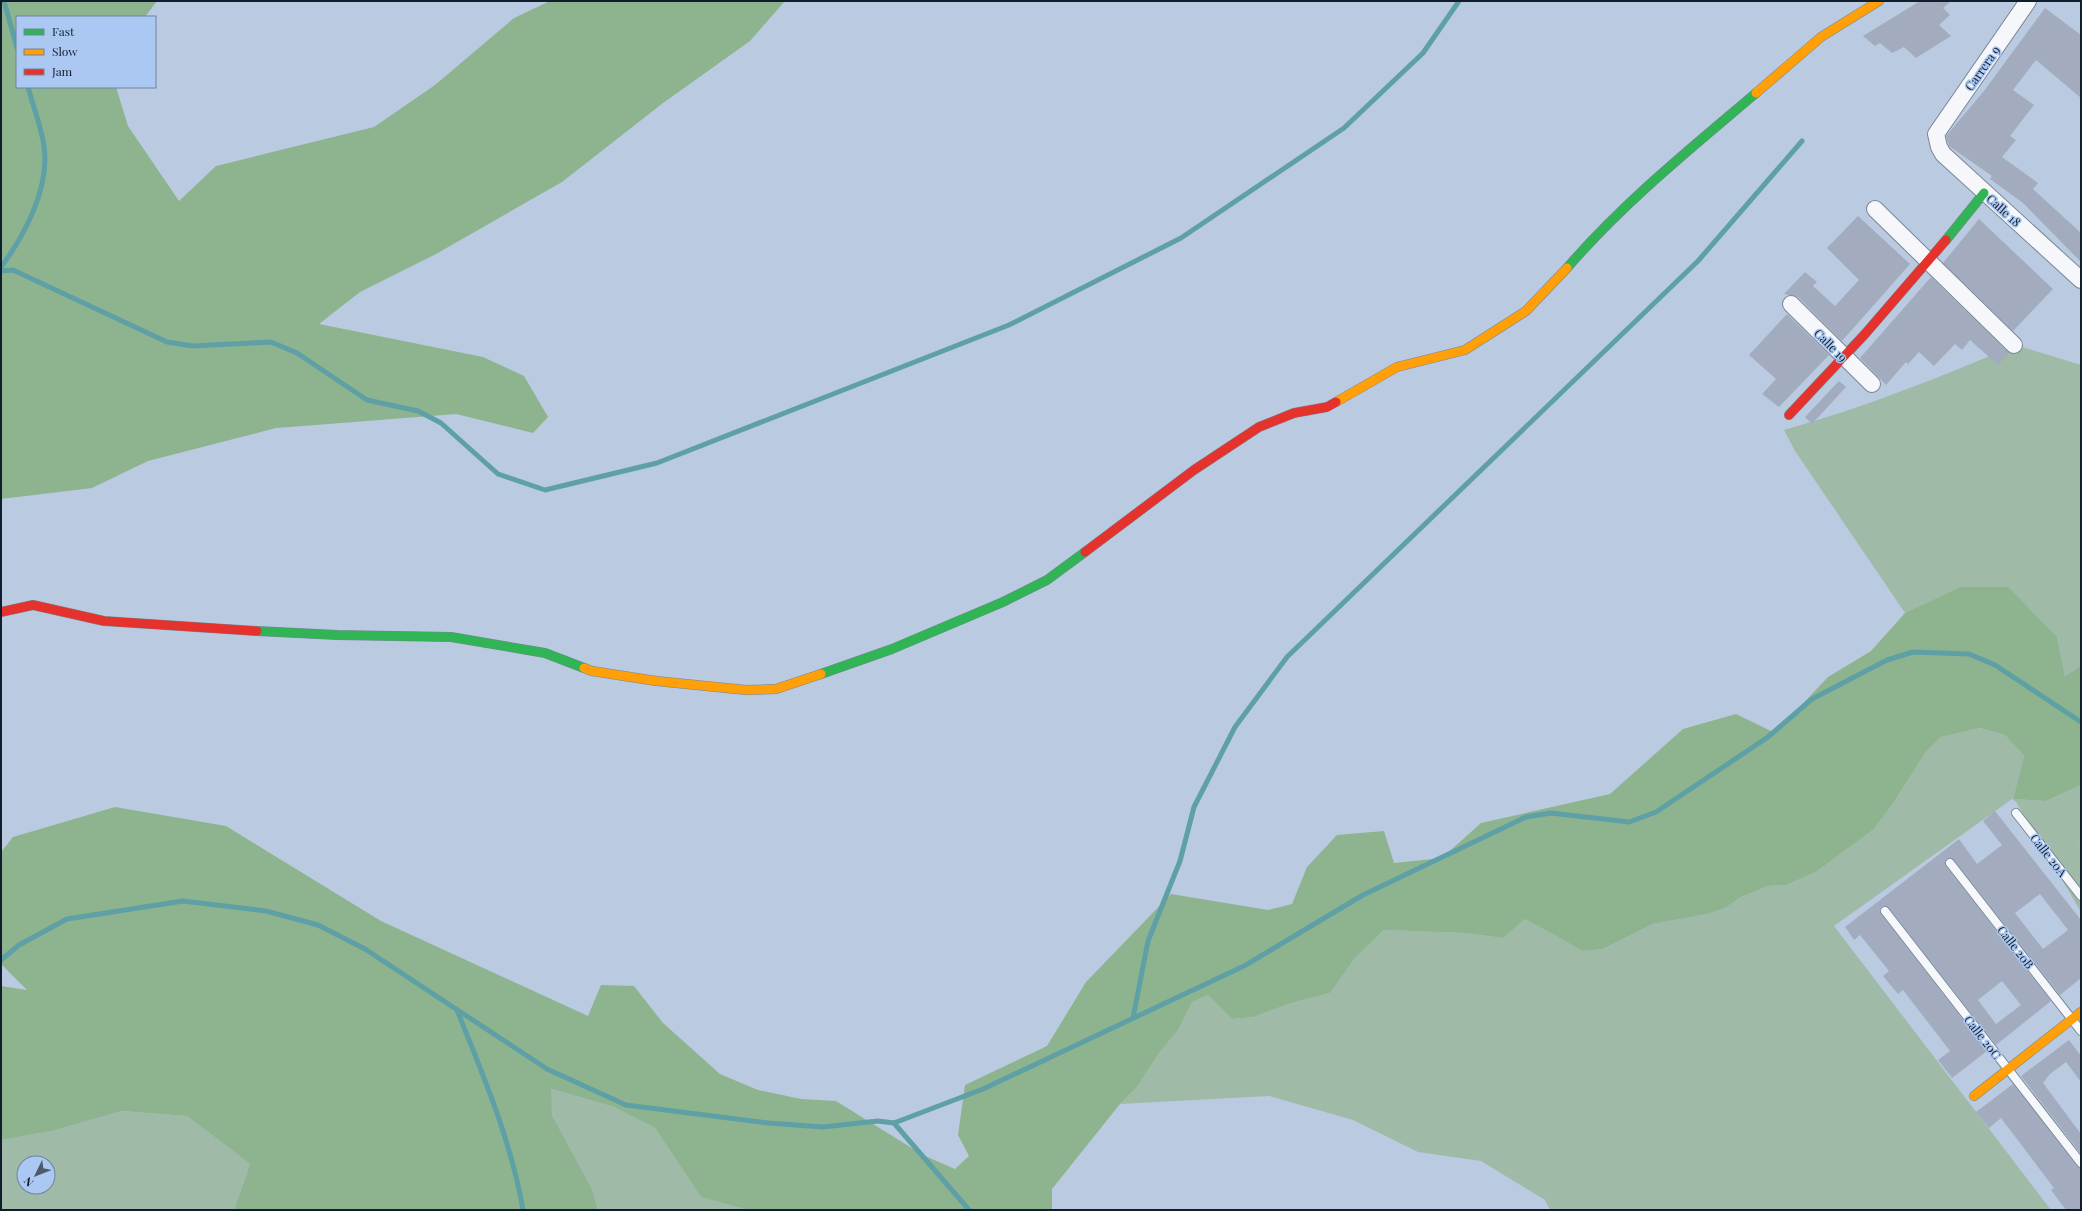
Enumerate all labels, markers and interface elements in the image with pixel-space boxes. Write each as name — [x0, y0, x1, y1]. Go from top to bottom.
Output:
legend — [16, 16, 156, 88]
text: Fast — [52, 23, 75, 39]
text: Slow — [52, 43, 78, 59]
street label: Carrera 9 — [1961, 43, 2003, 93]
text: Jam — [51, 63, 73, 79]
street label: Calle 18 — [1984, 190, 2024, 230]
street label: Calle 19 — [1811, 325, 1851, 365]
street label: Calle 20A — [2027, 830, 2071, 880]
street label: Calle 20B — [1994, 922, 2038, 972]
street label: Calle 20C — [1961, 1012, 2005, 1062]
north arrow — [16, 1155, 56, 1195]
text: N — [20, 1174, 37, 1190]

